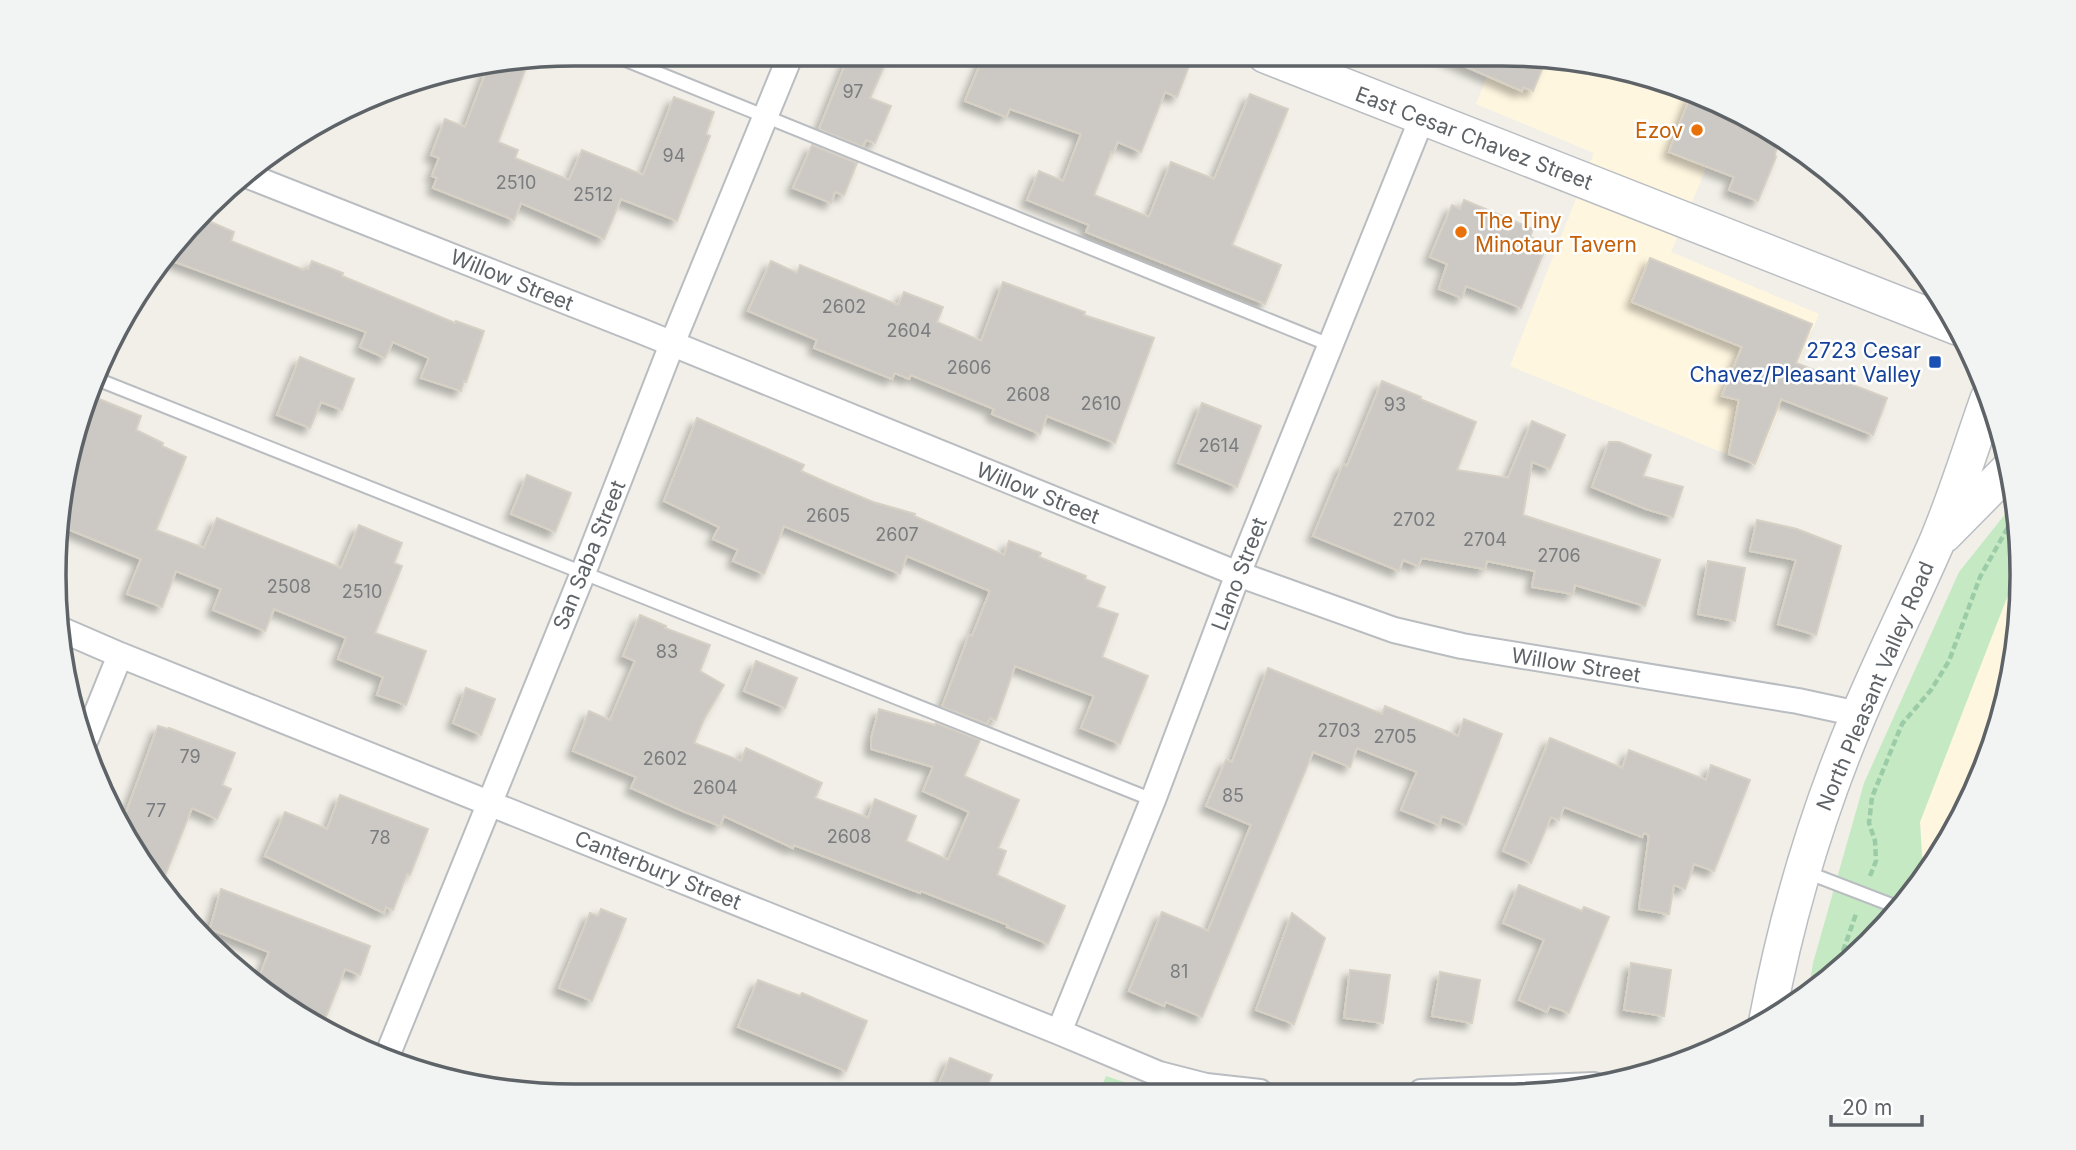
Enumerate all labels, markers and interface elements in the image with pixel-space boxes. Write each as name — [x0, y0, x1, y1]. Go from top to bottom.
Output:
house number: 97 — [843, 81, 864, 102]
street label: East Cesar Chavez Street — [1352, 81, 1596, 195]
place label: Ezov — [1635, 118, 1683, 143]
marker: Ezov — [1689, 122, 1705, 138]
house number: 94 — [663, 145, 685, 166]
house number: 2510 — [496, 172, 536, 193]
house number: 2512 — [573, 184, 613, 205]
place label: The Tiny Minotaur Tavern — [1475, 208, 1637, 257]
marker: The Tiny Minotaur Tavern — [1453, 224, 1469, 240]
street label: Willow Street — [447, 244, 577, 316]
house number: 2602 — [822, 296, 866, 317]
house number: 2604 — [886, 320, 932, 341]
place label: 2723 Cesar Chavez/Pleasant Valley — [1689, 338, 1921, 387]
marker: 2723 Cesar Chavez/Pleasant Valley — [1927, 354, 1943, 370]
house number: 2606 — [947, 357, 991, 378]
house number: 2608 — [1006, 384, 1050, 405]
house number: 2610 — [1081, 393, 1121, 414]
house number: 93 — [1384, 394, 1406, 415]
house number: 2614 — [1198, 435, 1240, 456]
street label: Willow Street — [973, 457, 1103, 529]
street label: San Saba Street — [548, 477, 630, 633]
house number: 2605 — [806, 505, 850, 526]
house number: 2702 — [1392, 509, 1436, 530]
street label: Llano Street — [1206, 514, 1272, 634]
house number: 2607 — [875, 524, 919, 545]
house number: 2704 — [1463, 529, 1507, 550]
house number: 2706 — [1537, 545, 1581, 566]
street label: North Pleasant Valley Road — [1811, 558, 1939, 814]
house number: 2508 — [267, 576, 311, 597]
house number: 2510 — [342, 581, 382, 602]
house number: 83 — [656, 641, 678, 662]
street label: Willow Street — [1510, 642, 1643, 688]
house number: 2703 — [1317, 720, 1361, 741]
house number: 2705 — [1373, 726, 1417, 747]
house number: 79 — [179, 746, 201, 767]
house number: 2602 — [643, 748, 687, 769]
house number: 2604 — [692, 777, 738, 798]
house number: 85 — [1222, 785, 1244, 806]
house number: 77 — [146, 800, 166, 821]
street label: Canterbury Street — [571, 825, 745, 915]
house number: 2608 — [827, 826, 871, 847]
house number: 78 — [369, 827, 391, 848]
house number: 81 — [1170, 961, 1188, 982]
scale bar — [1831, 1084, 1922, 1128]
text: 20 m — [1842, 1095, 1892, 1120]

